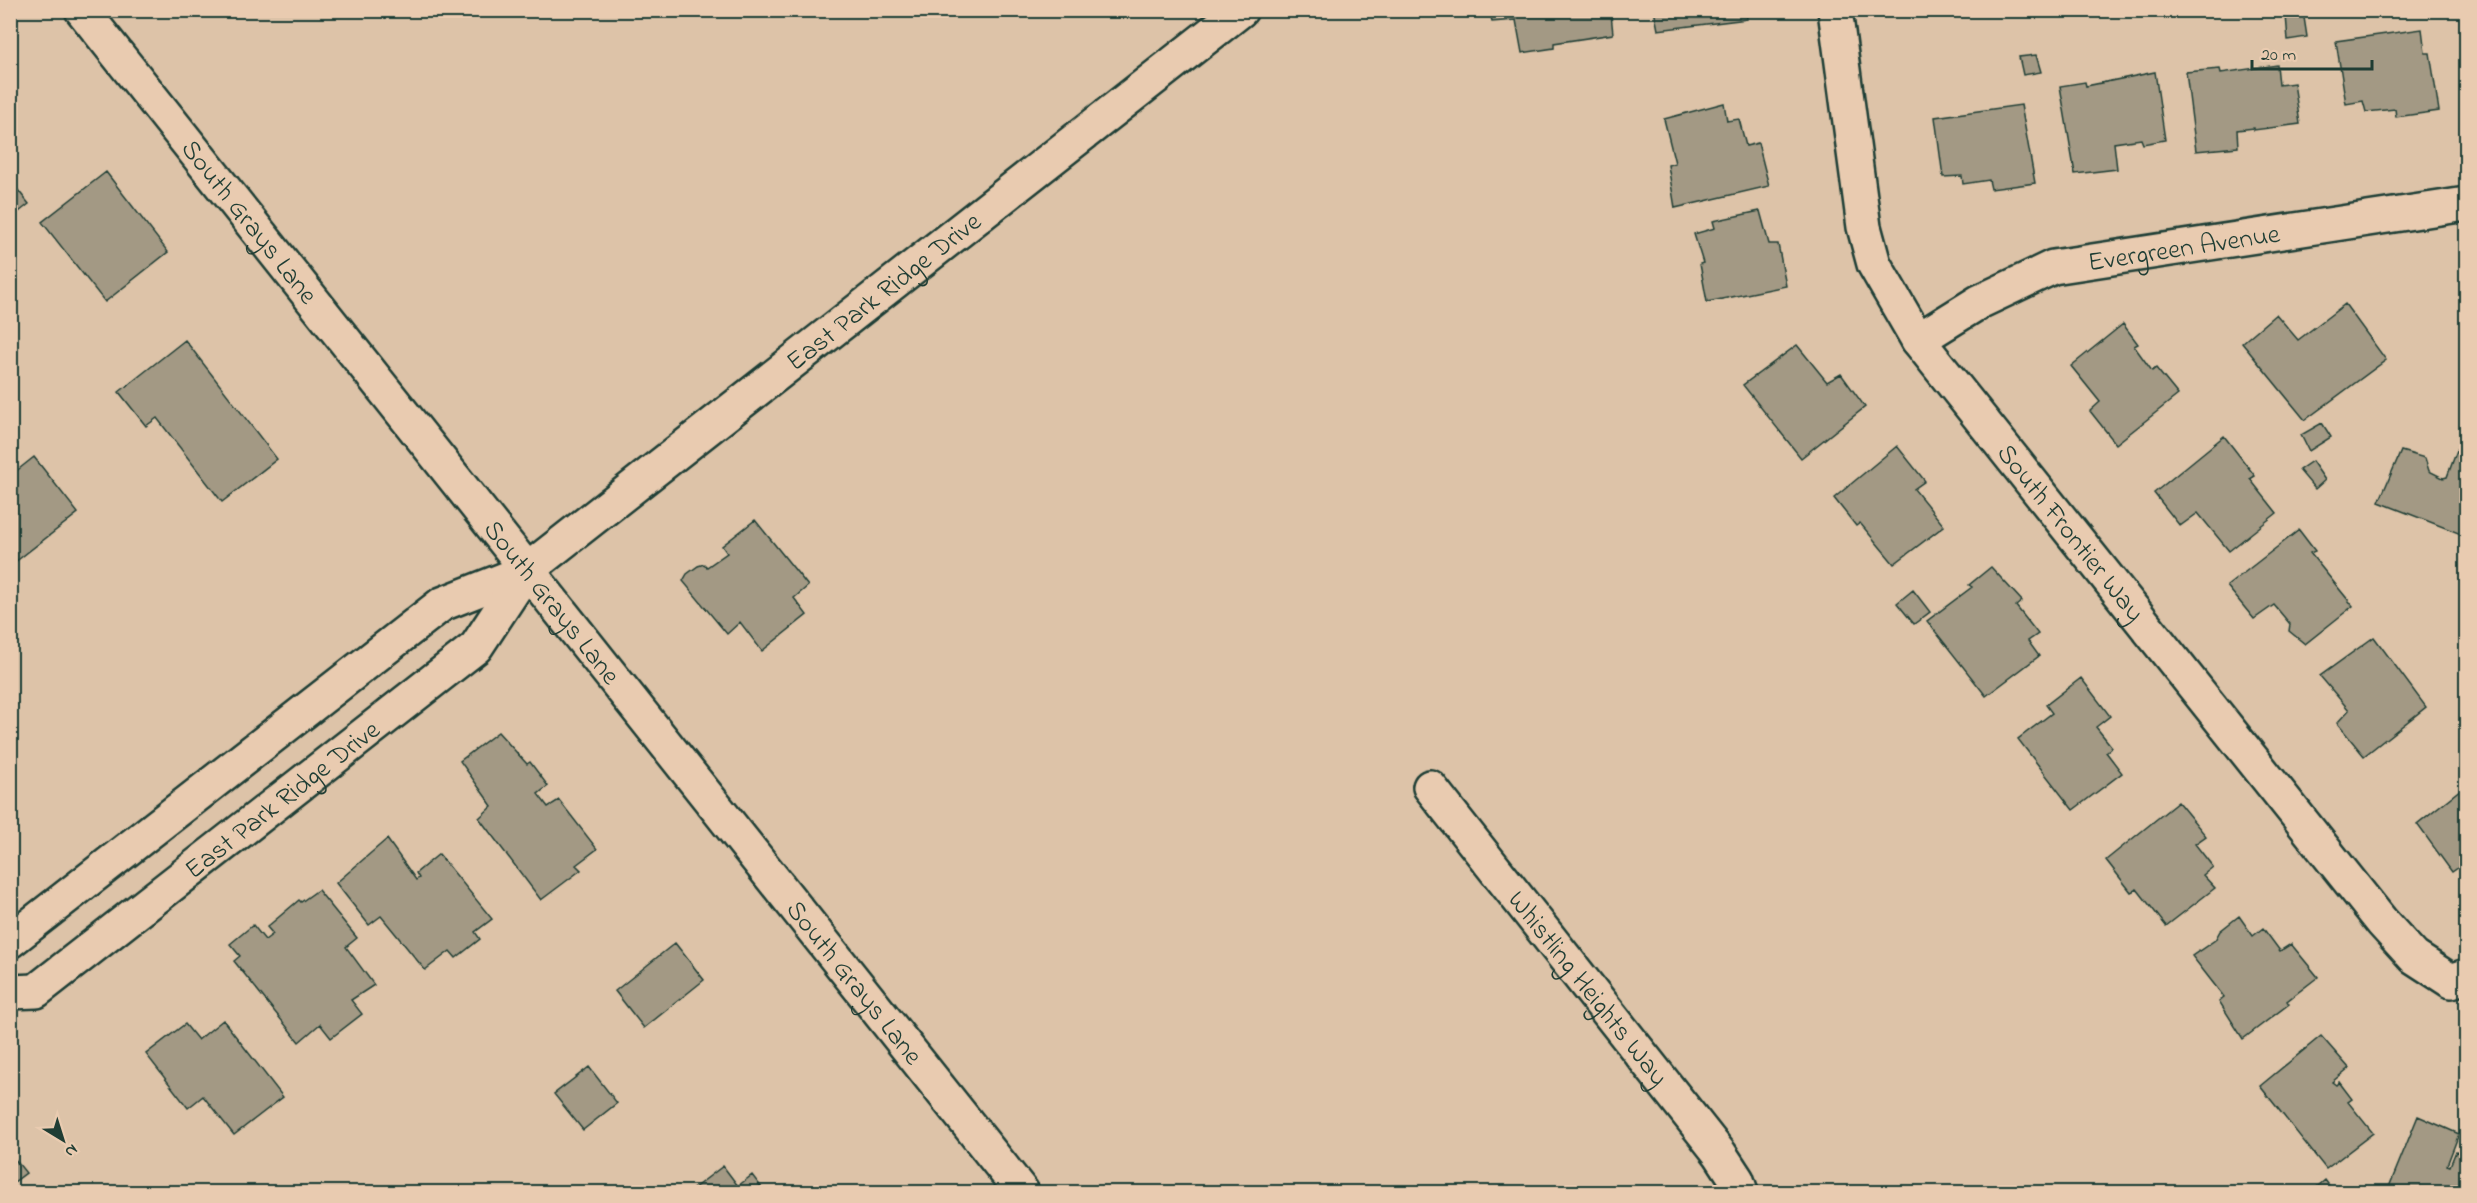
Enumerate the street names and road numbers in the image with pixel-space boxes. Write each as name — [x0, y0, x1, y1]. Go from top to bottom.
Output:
street label: South Grays Lane — [170, 132, 326, 314]
street label: East Park Ridge Drive — [779, 203, 991, 382]
street label: Evergreen Avenue — [2085, 216, 2284, 283]
street label: South Frontier Way — [1986, 436, 2153, 631]
street label: South Grays Lane — [473, 513, 629, 695]
street label: East Park Ridge Drive — [177, 711, 390, 890]
street label: Whistling Heights Way — [1497, 883, 1676, 1096]
street label: South Grays Lane — [775, 893, 931, 1075]

